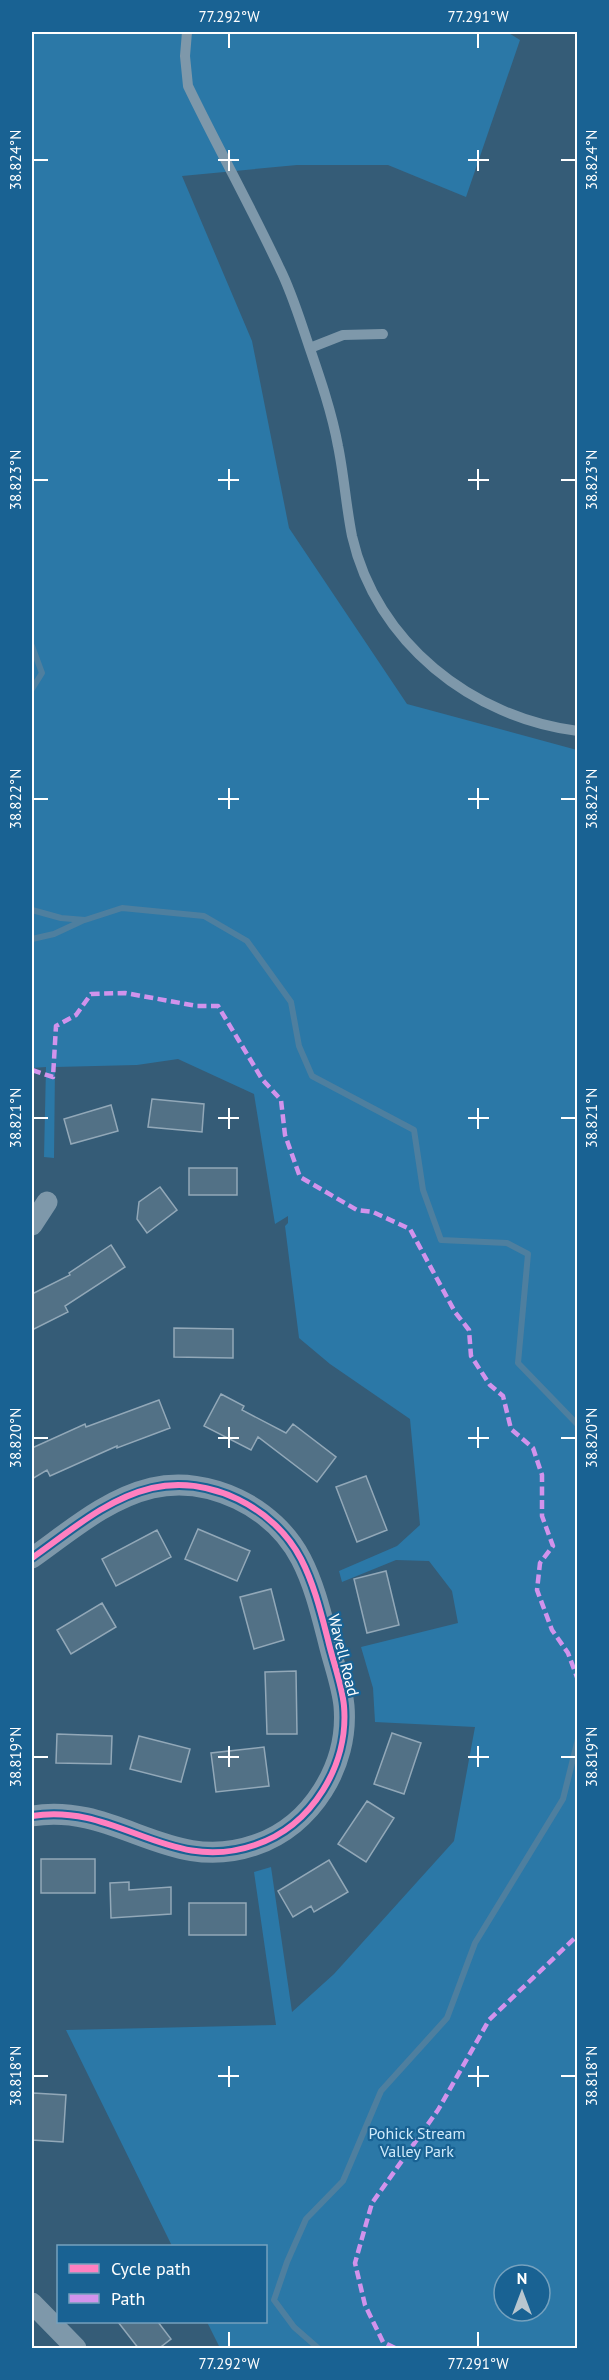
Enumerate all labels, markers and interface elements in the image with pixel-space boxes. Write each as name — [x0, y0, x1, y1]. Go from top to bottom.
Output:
text: 77.292°W — [198, 7, 260, 26]
text: 77.291°W — [447, 7, 509, 26]
text: 38.824°N — [6, 130, 25, 190]
text: 38.824°N — [582, 130, 601, 190]
text: 38.823°N — [6, 450, 25, 510]
text: 38.823°N — [582, 450, 601, 510]
text: 38.822°N — [6, 769, 25, 829]
text: 38.822°N — [582, 769, 601, 829]
text: 38.821°N — [6, 1088, 25, 1148]
text: 38.821°N — [582, 1088, 601, 1148]
text: 38.820°N — [6, 1408, 25, 1468]
text: 38.820°N — [582, 1408, 601, 1468]
street label: Wavell Road — [324, 1612, 364, 1698]
text: 38.819°N — [6, 1727, 25, 1787]
text: 38.819°N — [582, 1727, 601, 1787]
text: 38.818°N — [6, 2046, 25, 2106]
text: 38.818°N — [582, 2046, 601, 2106]
park label: Pohick Stream Valley Park — [368, 2123, 466, 2161]
legend — [57, 2245, 267, 2323]
text: Cycle path — [111, 2257, 191, 2280]
north arrow — [492, 2263, 552, 2323]
text: N — [517, 2268, 527, 2288]
text: Path — [111, 2287, 145, 2310]
text: 77.292°W — [198, 2354, 260, 2373]
text: 77.291°W — [447, 2354, 509, 2373]

